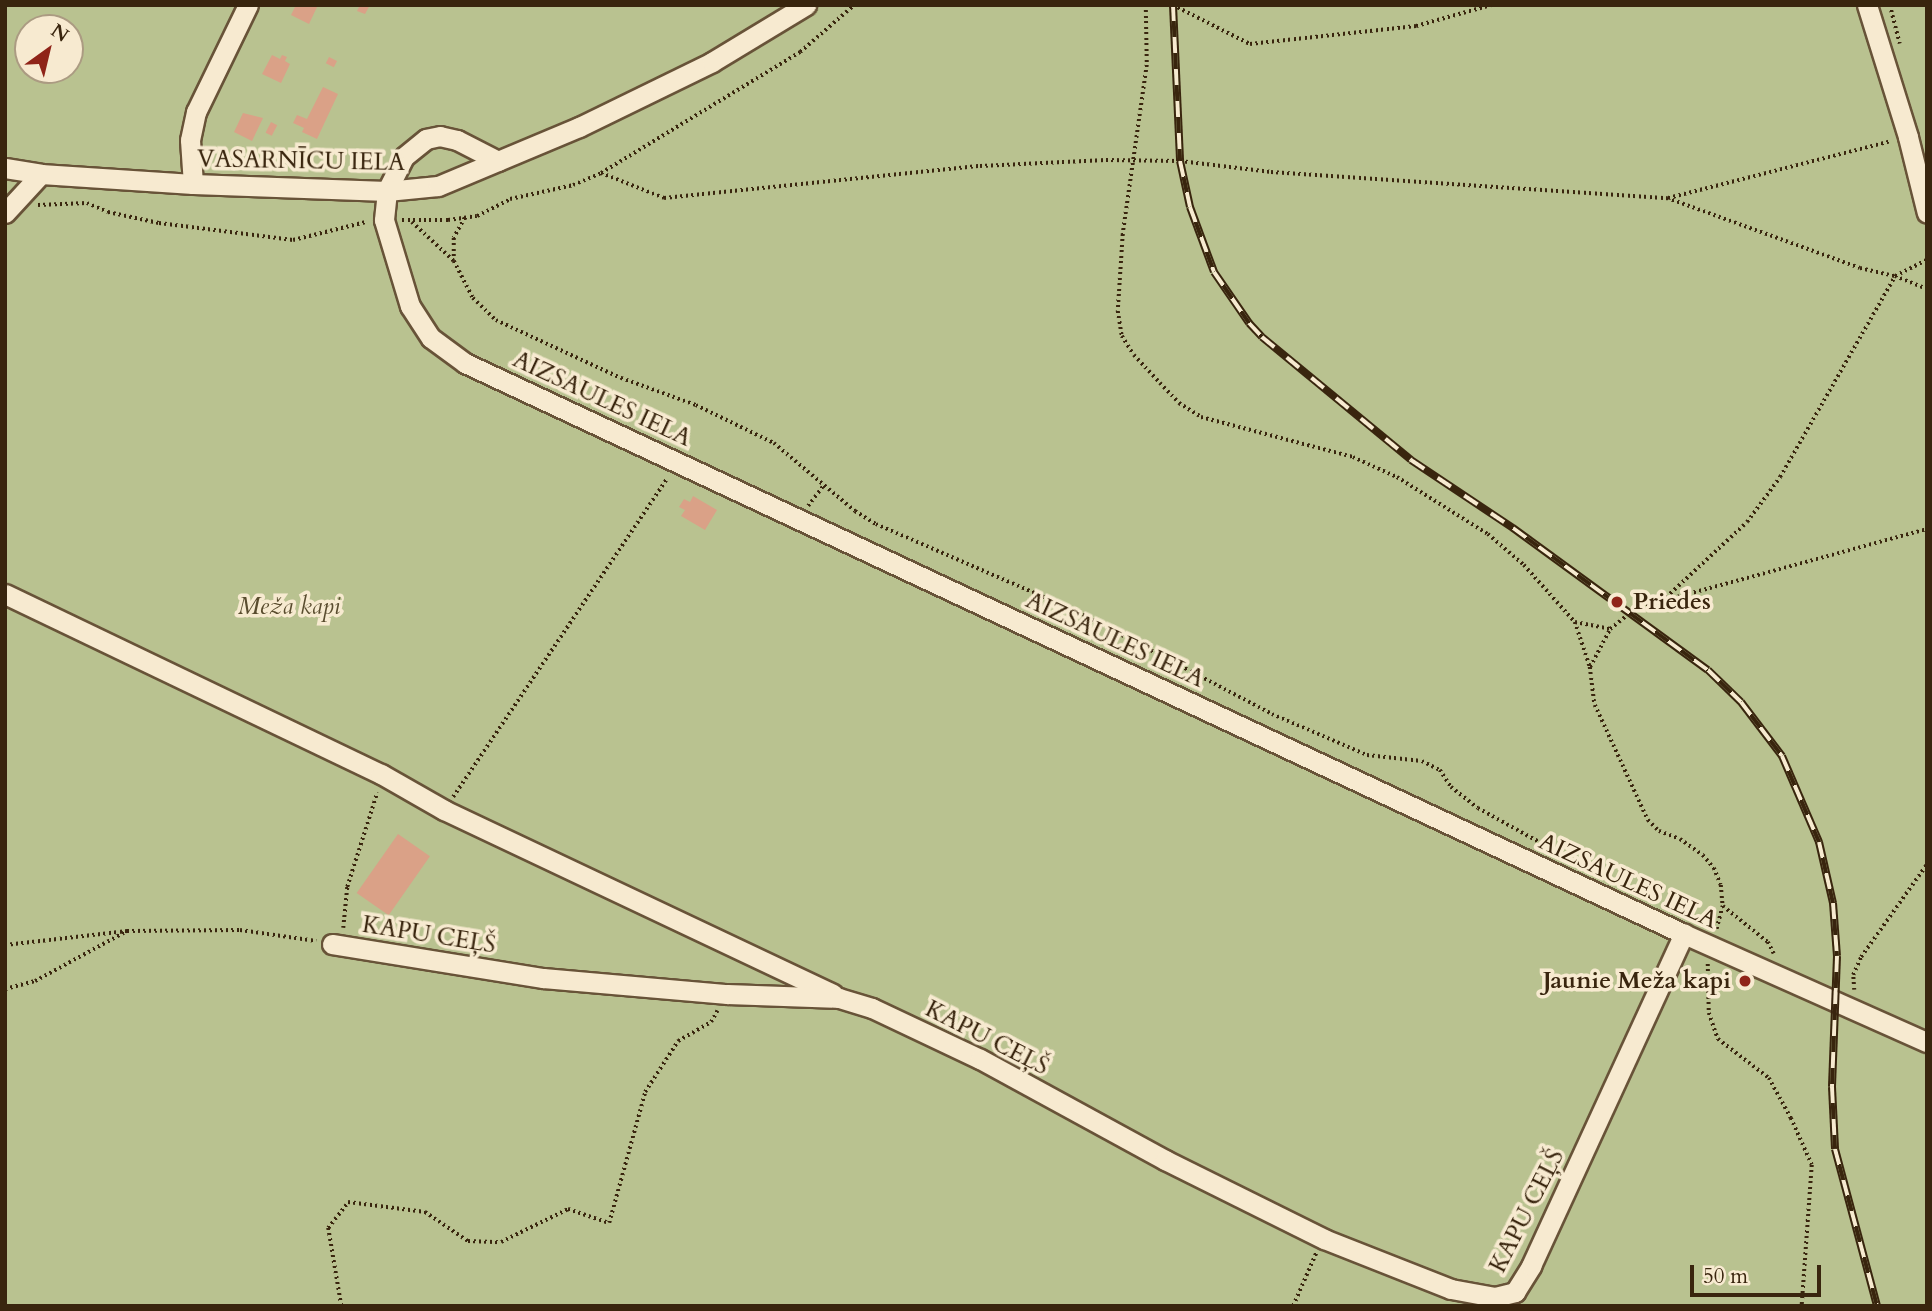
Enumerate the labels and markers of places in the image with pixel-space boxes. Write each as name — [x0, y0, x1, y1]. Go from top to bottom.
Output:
place label: Priedes — [1633, 588, 1711, 616]
marker: Priedes — [1607, 592, 1627, 612]
place label: Jaunie Meža kapi — [1543, 967, 1731, 995]
marker: Jaunie Meža kapi — [1737, 973, 1753, 989]

